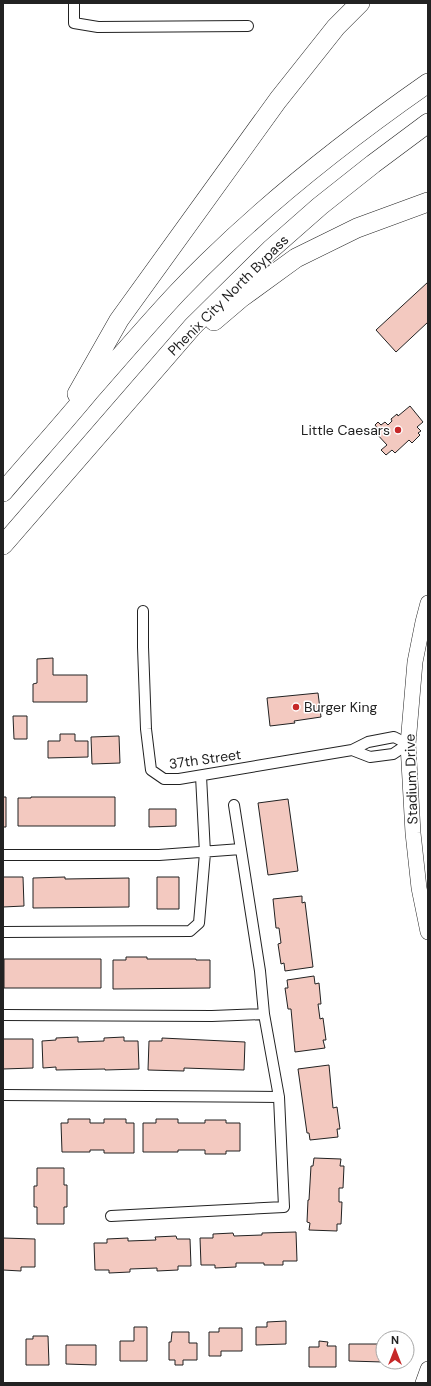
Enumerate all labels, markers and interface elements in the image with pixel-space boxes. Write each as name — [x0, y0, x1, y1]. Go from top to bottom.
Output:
street label: Phenix City North Bypass — [164, 231, 292, 359]
place label: Little Caesars — [301, 421, 390, 439]
marker: Little Caesars — [393, 425, 403, 435]
place label: Burger King — [304, 698, 377, 716]
marker: Burger King — [291, 702, 301, 712]
street label: Stadium Drive — [400, 733, 422, 825]
street label: 37th Street — [168, 745, 242, 773]
north arrow — [375, 1330, 415, 1370]
text: N — [391, 1333, 399, 1347]

